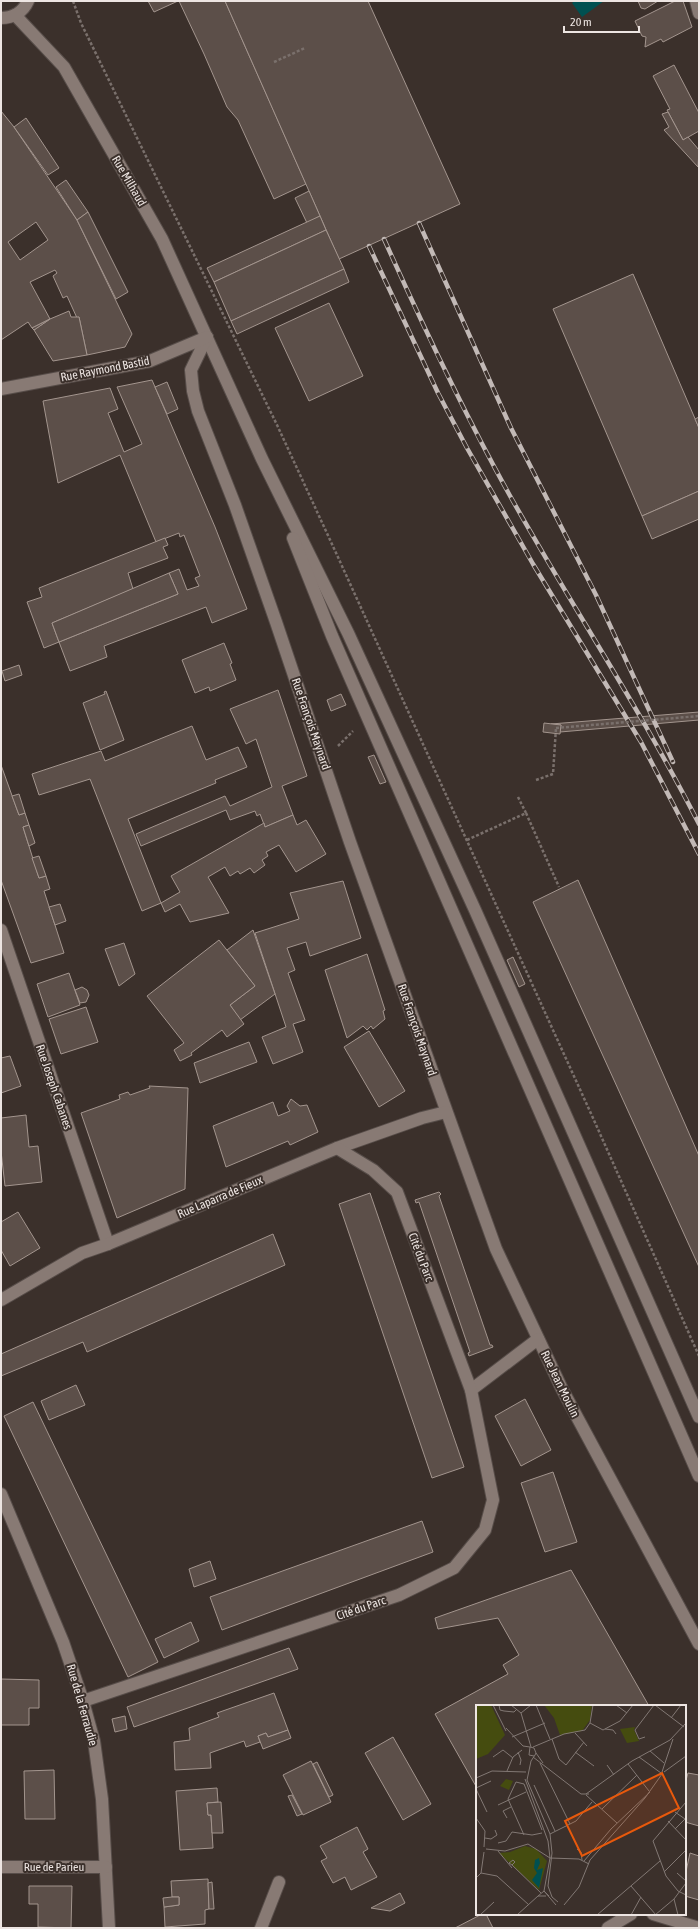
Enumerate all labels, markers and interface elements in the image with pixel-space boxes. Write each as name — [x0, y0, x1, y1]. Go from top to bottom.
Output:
scale bar — [564, 8, 639, 34]
text: 20 m — [570, 15, 592, 29]
street label: Rue Milhaud — [109, 153, 149, 209]
street label: Rue Raymond Bastid — [59, 354, 151, 384]
street label: Rue François Maynard — [289, 676, 333, 772]
street label: Rue François Maynard — [395, 982, 439, 1078]
street label: Rue Joseph Cabanes — [33, 1043, 75, 1131]
street label: Rue Laparra de Fieux — [175, 1173, 265, 1221]
street label: Cité du Parc — [405, 1231, 437, 1284]
street label: Rue Jean Moulin — [538, 1348, 582, 1420]
street label: Cité du Parc — [335, 1593, 388, 1623]
street label: Rue de la Ferraudie — [64, 1663, 100, 1747]
inset map — [476, 1705, 686, 1915]
street label: Rue de Parieu — [24, 1860, 84, 1874]

